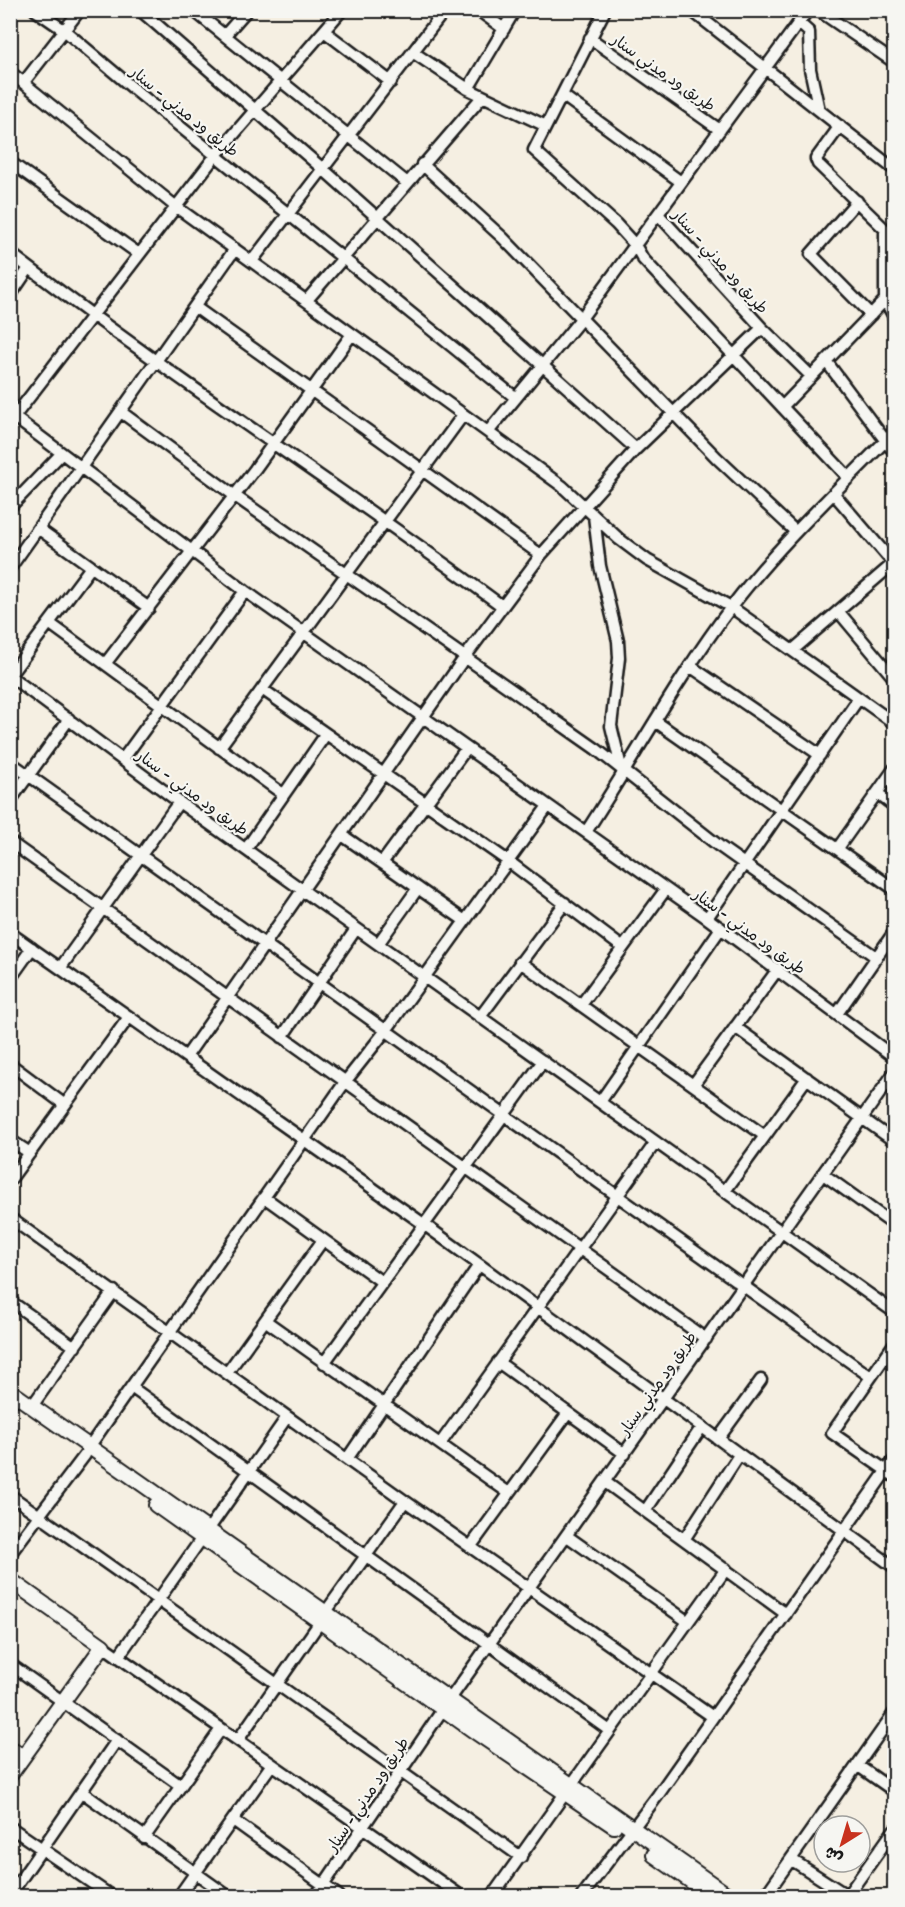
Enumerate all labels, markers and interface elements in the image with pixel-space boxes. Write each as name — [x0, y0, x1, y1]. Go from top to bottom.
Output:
street label: طريق ود مدني سنار — [604, 24, 722, 119]
street label: طريق ود مدني - سنار — [122, 57, 246, 165]
street label: طريق ود مدني - سنار — [664, 200, 776, 321]
street label: طريق ود مدني - سنار — [128, 740, 255, 843]
street label: طريق ود مدني - سنار — [685, 879, 812, 982]
street label: طريق ود مدني سنار — [609, 1325, 704, 1443]
street label: طريق ود مدني - سنار — [317, 1731, 417, 1860]
north arrow — [812, 1814, 872, 1874]
text: ش — [818, 1839, 849, 1872]

